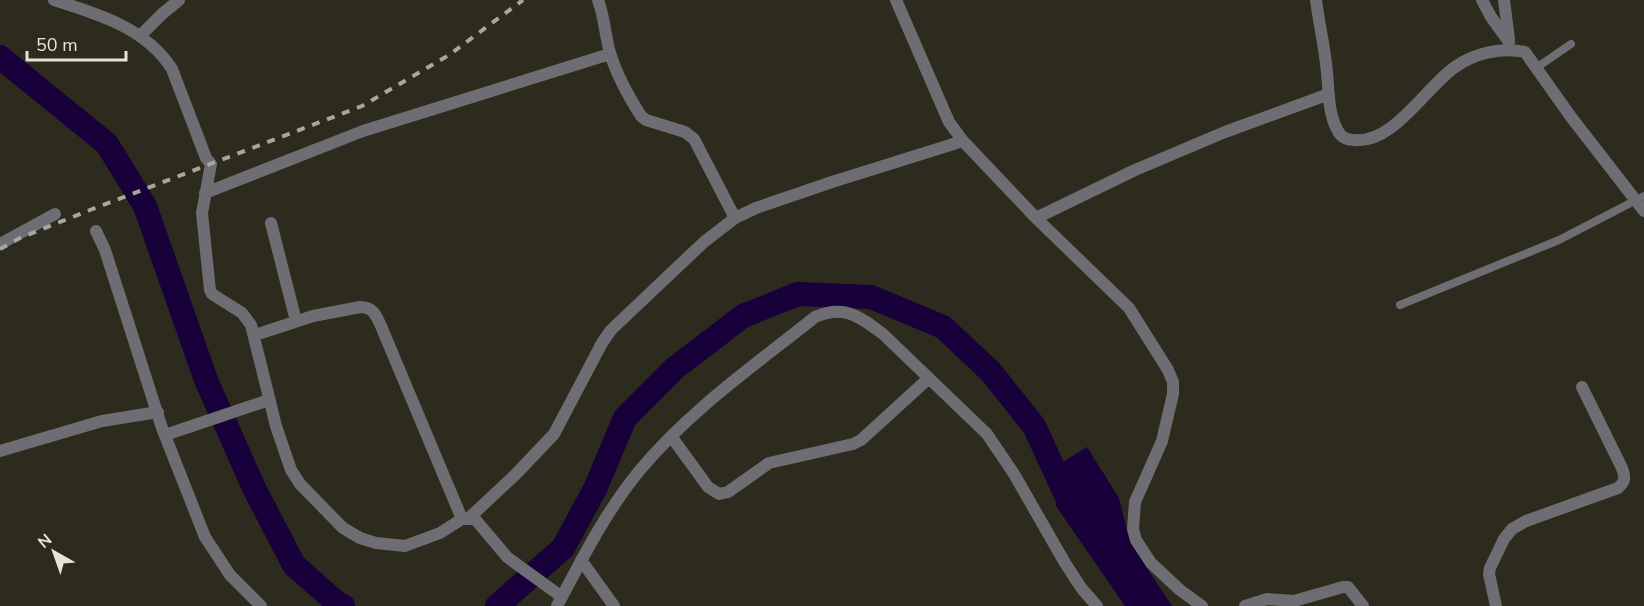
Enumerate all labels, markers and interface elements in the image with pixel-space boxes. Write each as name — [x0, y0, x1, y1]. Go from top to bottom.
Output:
scale bar — [27, 24, 126, 62]
text: 50 m — [36, 33, 78, 57]
north arrow — [24, 522, 84, 582]
text: N — [33, 529, 57, 554]

